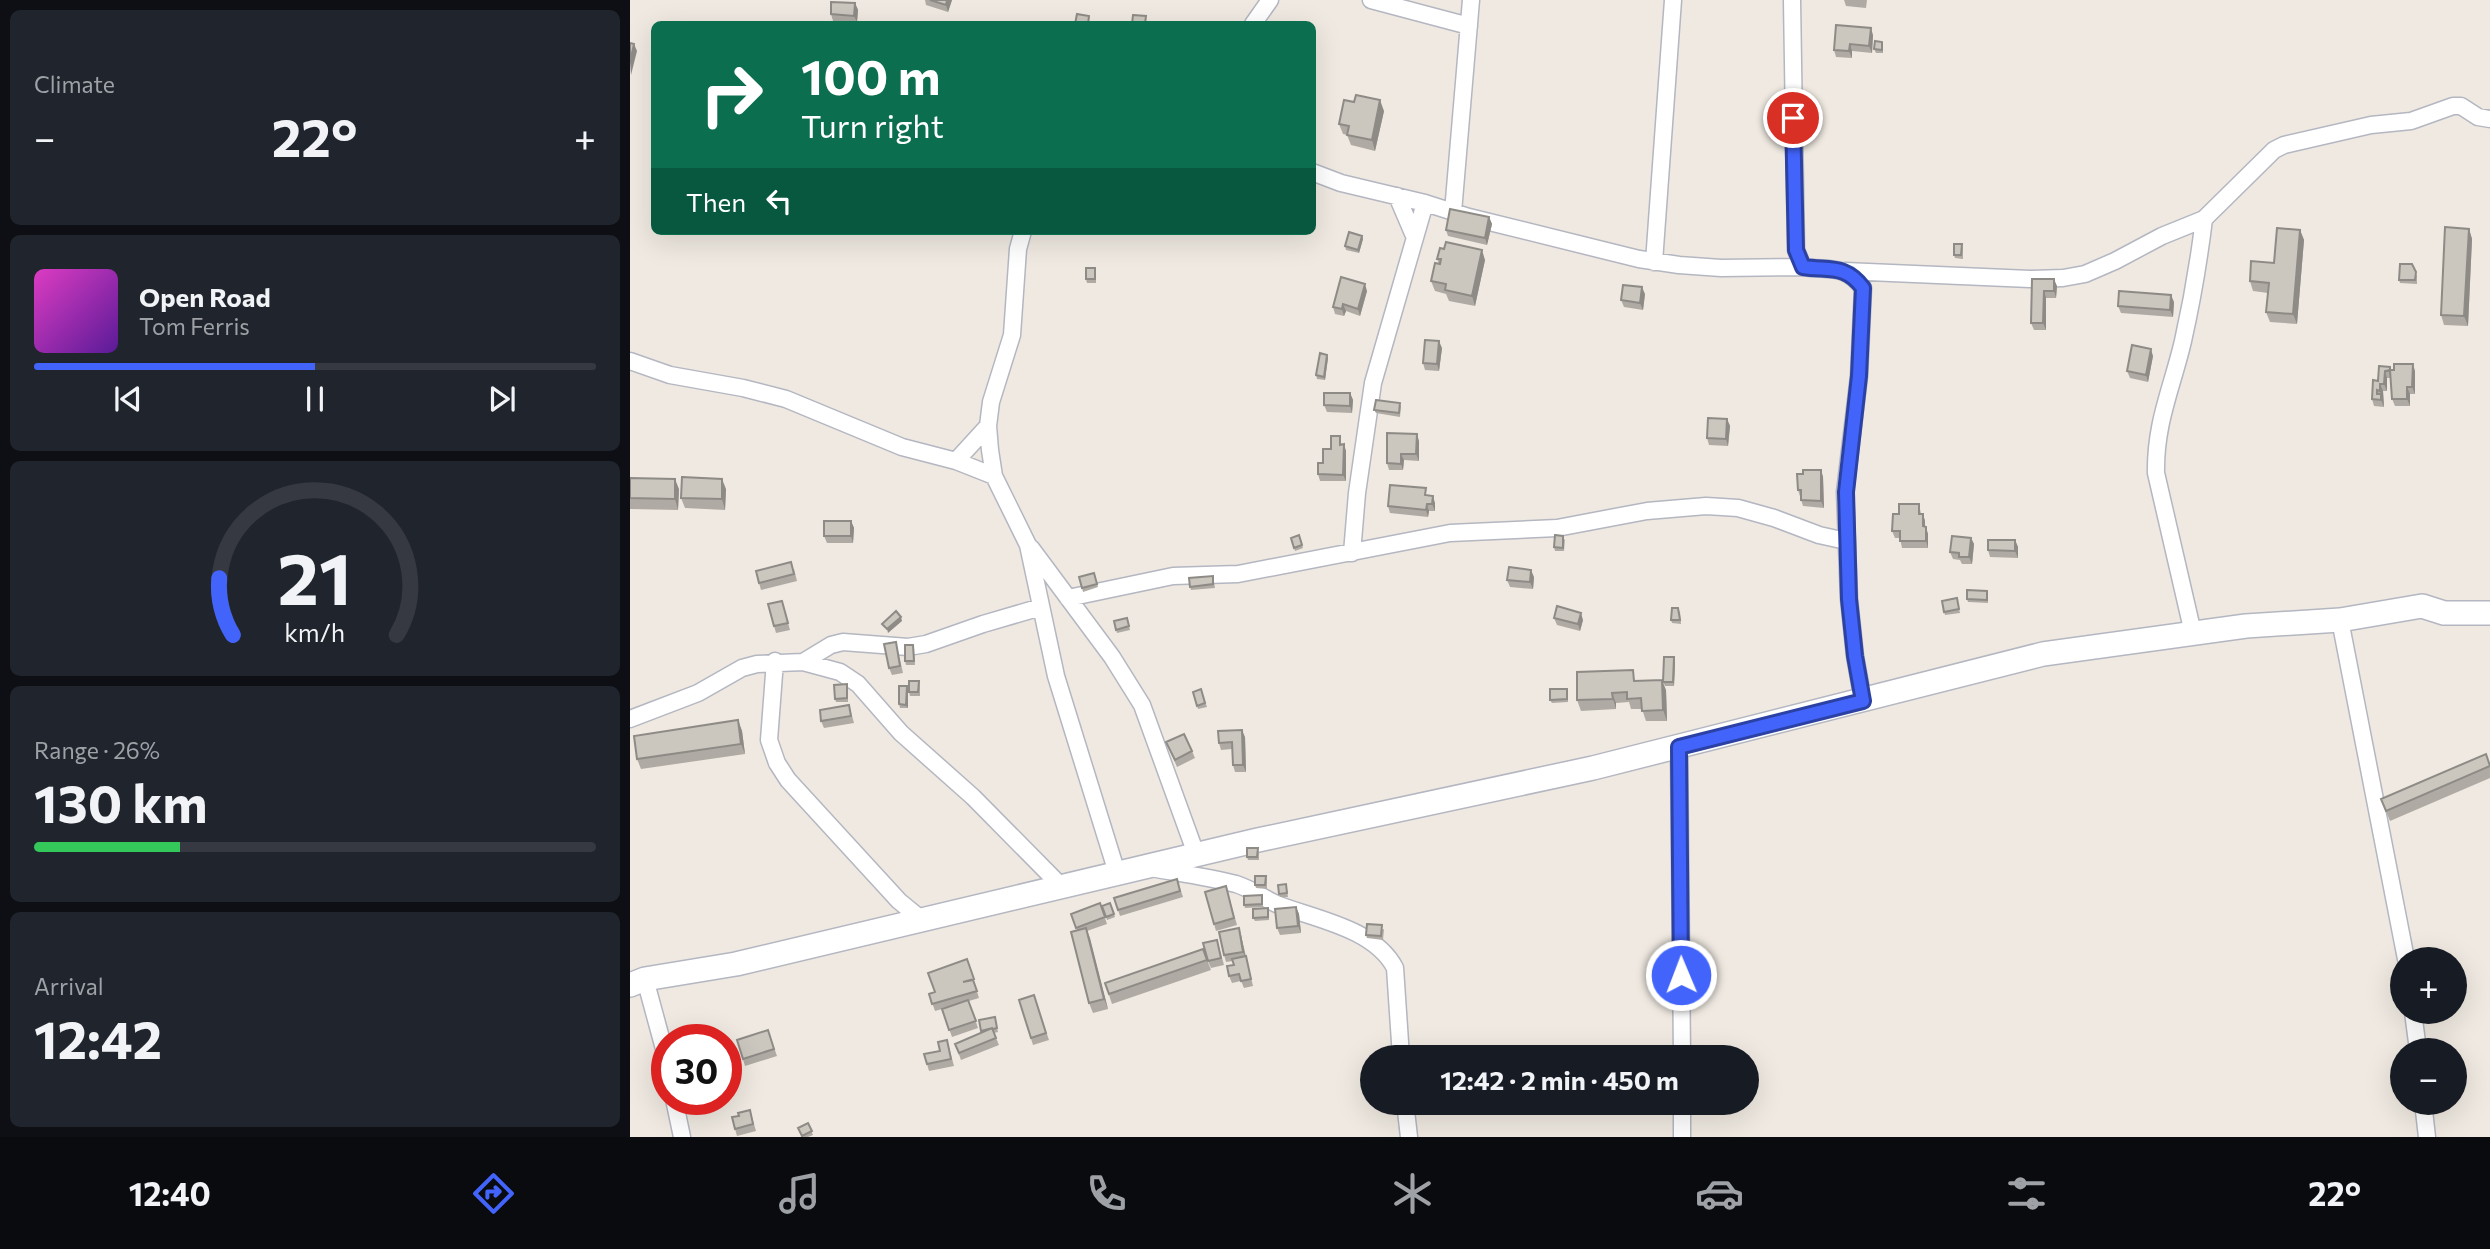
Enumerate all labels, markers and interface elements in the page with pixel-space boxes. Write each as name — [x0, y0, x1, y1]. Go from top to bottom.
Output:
text: 100 m — [801, 45, 940, 105]
icon: right — [686, 49, 777, 140]
text: Climate — [34, 70, 115, 98]
pin — [1763, 88, 1823, 148]
icon: arrive — [1774, 99, 1812, 137]
text: 22° — [272, 104, 357, 168]
text: Turn right — [801, 105, 944, 145]
text: − — [34, 113, 56, 160]
text: + — [574, 113, 596, 160]
icon: left — [760, 182, 798, 220]
text: Then — [686, 186, 746, 217]
text: Open Road — [139, 281, 271, 312]
text: Tom Ferris — [139, 312, 250, 340]
icon: previous — [109, 380, 147, 418]
icon: pause — [296, 380, 334, 418]
icon: next — [483, 380, 521, 418]
text: 21 — [278, 531, 352, 620]
text: km/h — [285, 616, 345, 646]
text: Range · 26% — [34, 736, 160, 764]
text: 130 km — [34, 770, 208, 834]
position arrow — [1644, 938, 1718, 1012]
map controls — [2390, 947, 2467, 1115]
button: + — [2390, 947, 2467, 1024]
text: Arrival — [34, 972, 104, 1000]
text: 12:42 — [34, 1006, 162, 1070]
speed limit sign: 30 — [651, 1024, 742, 1115]
button: − — [2390, 1038, 2467, 1115]
text: 12:42 · 2 min · 450 m — [1440, 1064, 1679, 1095]
icon: directions — [469, 1169, 518, 1218]
icon: music — [775, 1169, 824, 1218]
icon: phone — [1082, 1169, 1131, 1218]
icon: climate — [1388, 1169, 1437, 1218]
icon: car — [1695, 1169, 1744, 1218]
icon: filters — [2002, 1169, 2051, 1218]
text: 12:40 — [129, 1173, 211, 1213]
text: 22° — [2308, 1173, 2361, 1213]

